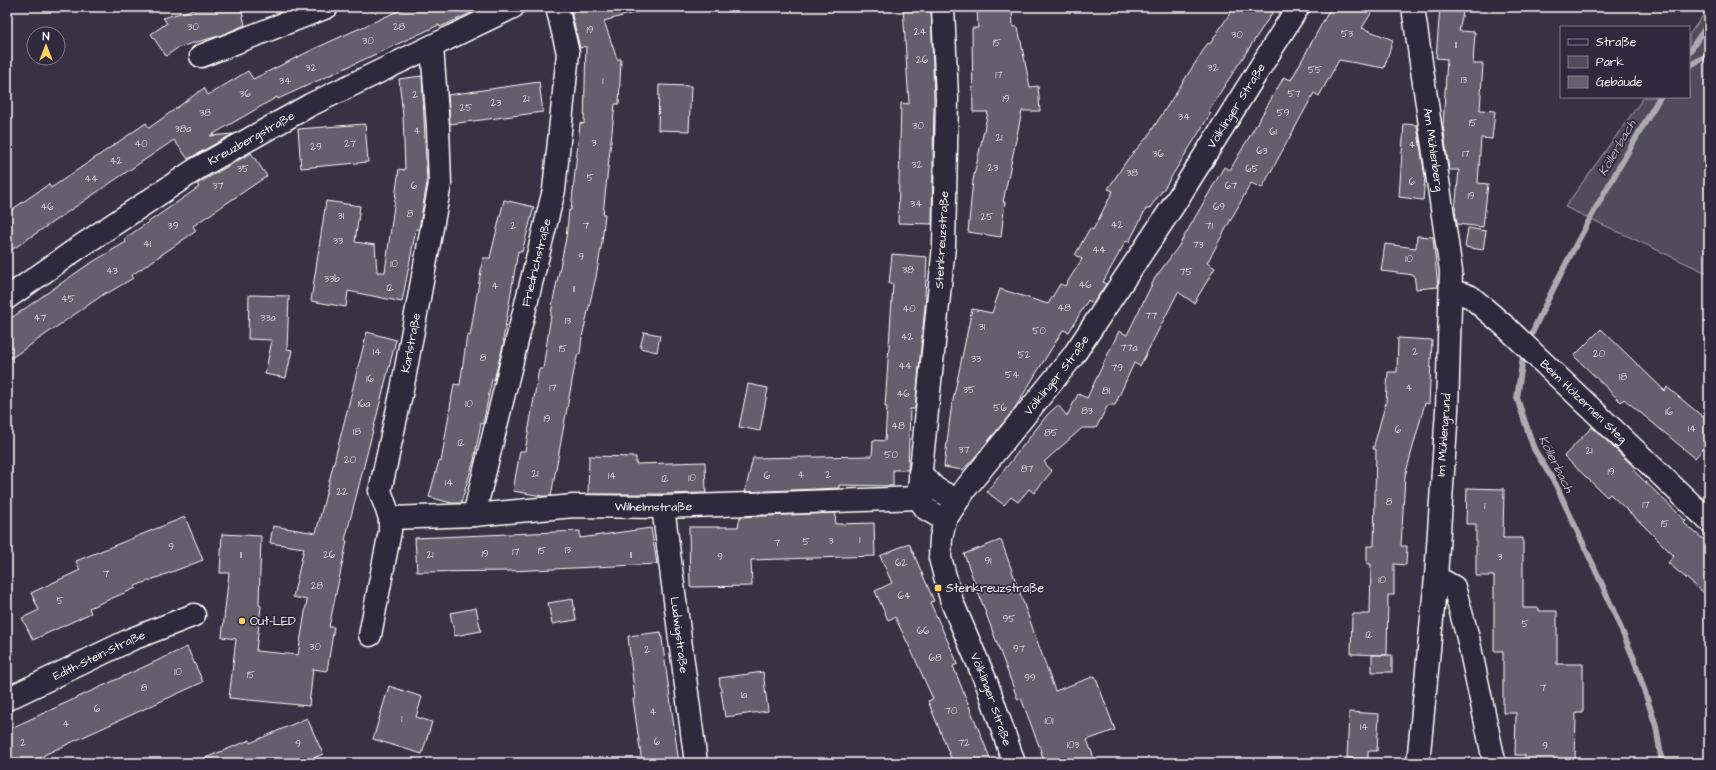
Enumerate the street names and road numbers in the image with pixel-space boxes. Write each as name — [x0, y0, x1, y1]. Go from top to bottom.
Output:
street label: Völklinger Straße — [1203, 59, 1270, 152]
street label: Kreuzbergstraße — [205, 107, 298, 169]
street label: Am Mühlenberg — [1419, 107, 1448, 193]
street label: Steinkreuzstraße — [931, 190, 953, 289]
street label: Friedrichstraße — [517, 216, 555, 308]
street label: Karlstraße — [397, 311, 425, 374]
street label: Völklinger Straße — [1020, 331, 1093, 419]
street label: Beim Hölzernen Steg — [1536, 355, 1631, 448]
street label: Im Mühlengrund — [1433, 393, 1456, 477]
street label: Wilhelmstraße — [615, 497, 693, 516]
street label: Ludwigstraße — [666, 596, 693, 675]
street label: Edith-Stein-Straße — [50, 626, 148, 684]
street label: Völklinger Straße — [966, 650, 1016, 748]

